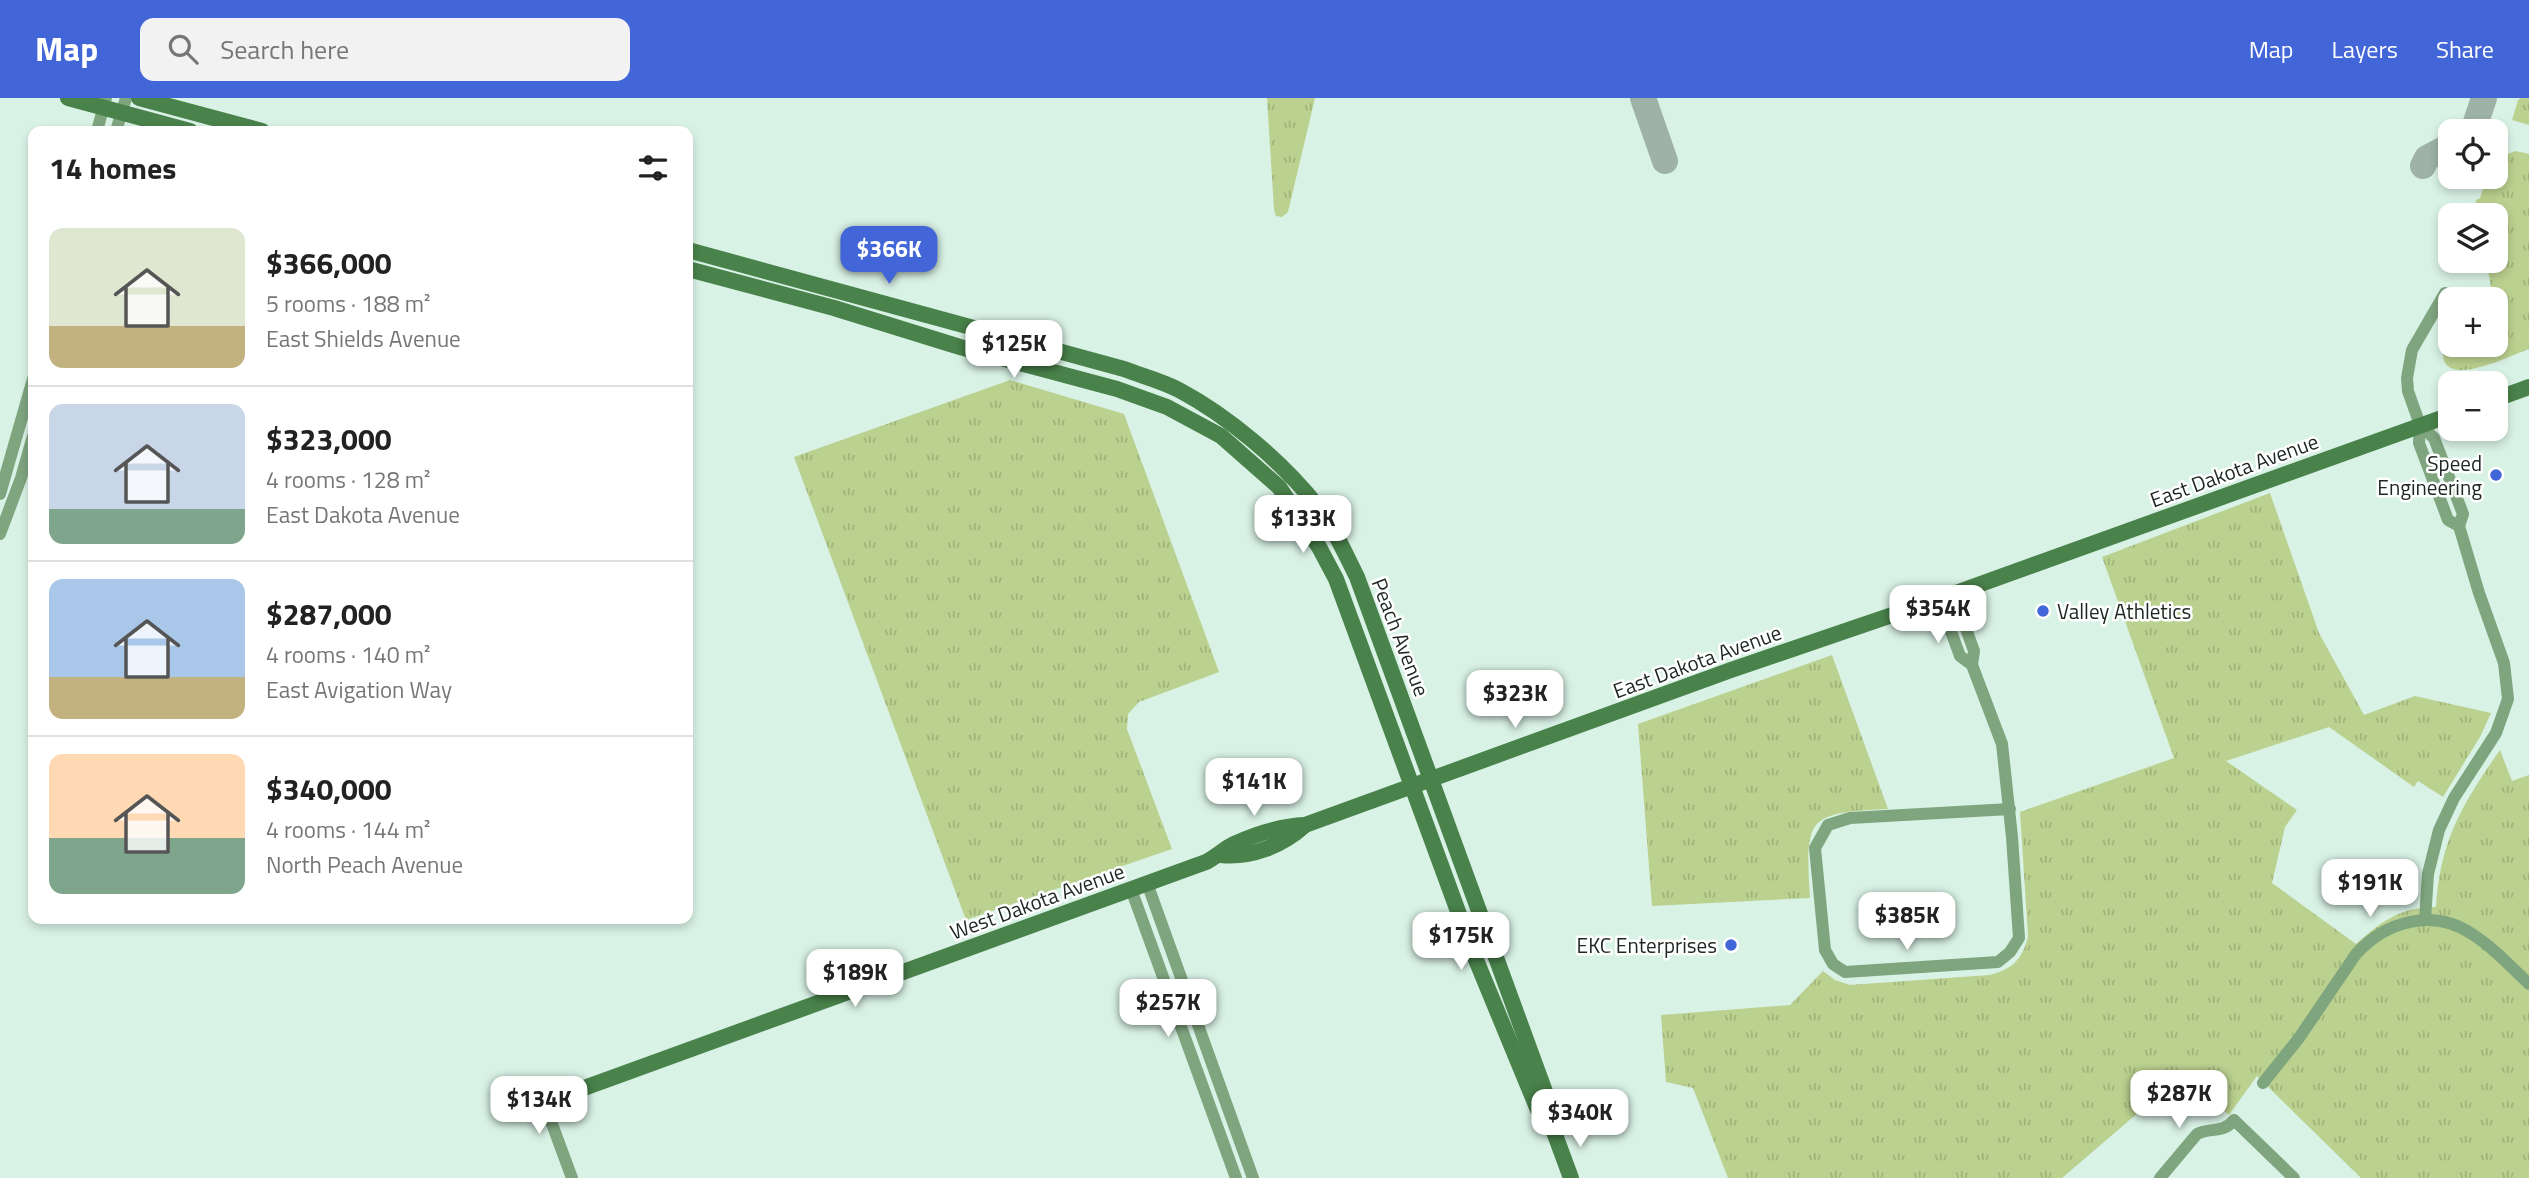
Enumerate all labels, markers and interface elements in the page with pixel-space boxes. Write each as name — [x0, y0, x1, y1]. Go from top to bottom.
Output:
search box — [140, 18, 630, 81]
text: Map — [35, 24, 98, 74]
icon: search — [164, 30, 202, 68]
text: Search here — [220, 30, 349, 69]
text: Map — [2249, 31, 2294, 67]
text: Layers — [2332, 31, 2398, 67]
text: Share — [2436, 31, 2494, 67]
map controls — [2438, 119, 2508, 441]
button: locate — [2438, 119, 2508, 189]
text: 14 homes — [49, 145, 176, 191]
icon: filters — [634, 149, 672, 187]
button: layers — [2438, 203, 2508, 273]
pin: $366K — [840, 226, 938, 286]
text: $366K — [856, 231, 922, 266]
text: $366,000 — [266, 240, 392, 286]
icon: home — [105, 256, 189, 340]
text: 5 rooms · 188 m² — [266, 286, 430, 321]
button: + — [2438, 287, 2508, 357]
pin: $125K — [965, 320, 1063, 380]
text: East Shields Avenue — [266, 321, 461, 356]
text: $125K — [981, 325, 1047, 360]
button: − — [2438, 371, 2508, 441]
text: $323,000 — [266, 416, 392, 462]
street label: East Dakota Avenue — [2145, 425, 2323, 515]
icon: home — [105, 432, 189, 516]
place label: Speed Engineering — [2377, 447, 2482, 503]
text: 4 rooms · 128 m² — [266, 462, 430, 497]
marker: Speed Engineering — [2488, 467, 2504, 483]
pin: $133K — [1254, 496, 1352, 555]
text: East Dakota Avenue — [266, 497, 460, 532]
text: $133K — [1270, 500, 1336, 535]
street label: Peach Avenue — [1364, 573, 1438, 701]
pin: $354K — [1889, 586, 1987, 645]
text: $354K — [1905, 590, 1971, 625]
text: $287,000 — [266, 591, 392, 637]
place label: Valley Athletics — [2057, 595, 2191, 627]
marker: Valley Athletics — [2035, 603, 2051, 619]
icon: home — [105, 607, 189, 691]
street label: East Dakota Avenue — [1608, 616, 1786, 706]
text: 4 rooms · 140 m² — [266, 637, 430, 672]
pin: $323K — [1466, 670, 1564, 730]
text: East Avigation Way — [266, 672, 452, 707]
text: $323K — [1482, 675, 1548, 710]
pin: $141K — [1205, 758, 1303, 818]
text: $141K — [1221, 763, 1287, 798]
text: $340,000 — [266, 766, 392, 812]
icon: home — [105, 782, 189, 866]
text: 4 rooms · 144 m² — [266, 812, 430, 847]
text: North Peach Avenue — [266, 847, 463, 882]
street label: West Dakota Avenue — [945, 855, 1129, 947]
pin: $191K — [2321, 860, 2419, 919]
text: $191K — [2337, 864, 2403, 899]
pin: $385K — [1858, 892, 1956, 952]
text: $385K — [1874, 897, 1940, 932]
pin: $175K — [1412, 912, 1510, 972]
text: $175K — [1428, 917, 1494, 952]
place label: EKC Enterprises — [1577, 929, 1717, 961]
marker: EKC Enterprises — [1723, 937, 1739, 953]
pin: $189K — [806, 950, 904, 1009]
text: $189K — [822, 954, 888, 989]
pin: $257K — [1119, 979, 1217, 1039]
text: $257K — [1135, 984, 1201, 1019]
pin: $287K — [2130, 1070, 2228, 1130]
text: $287K — [2146, 1075, 2212, 1110]
pin: $134K — [490, 1076, 588, 1136]
text: $134K — [506, 1081, 572, 1116]
pin: $340K — [1531, 1090, 1629, 1149]
text: $340K — [1547, 1094, 1613, 1129]

